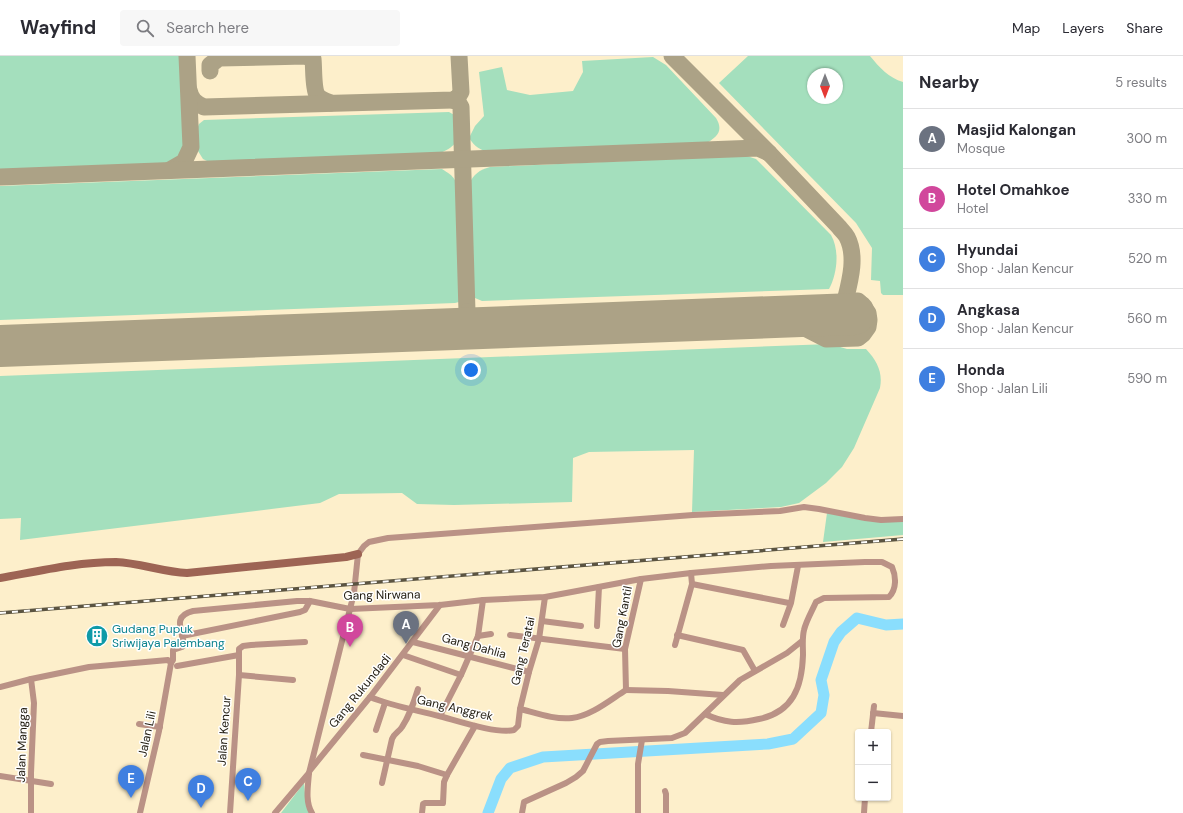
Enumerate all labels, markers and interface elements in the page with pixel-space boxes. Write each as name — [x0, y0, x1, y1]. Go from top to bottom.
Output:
search box — [120, 10, 400, 46]
text: Wayfind — [20, 15, 96, 40]
icon: search — [134, 17, 156, 39]
text: Search here — [166, 18, 249, 38]
text: Map — [1012, 19, 1040, 37]
text: Layers — [1062, 19, 1104, 37]
text: Share — [1126, 19, 1163, 37]
north arrow — [807, 68, 843, 104]
text: Nearby — [919, 71, 979, 93]
text: 5 results — [1115, 74, 1167, 91]
text: Masjid Kalongan — [957, 120, 1076, 140]
text: A — [927, 130, 937, 147]
text: 300 m — [1126, 130, 1167, 147]
text: Mosque — [957, 140, 1005, 157]
text: Hotel Omahkoe — [957, 180, 1070, 200]
text: B — [928, 190, 936, 207]
text: 330 m — [1128, 190, 1167, 207]
text: Hotel — [957, 200, 989, 217]
text: Hyundai — [957, 240, 1018, 260]
text: C — [927, 250, 937, 267]
text: 520 m — [1128, 250, 1167, 267]
text: Shop · Jalan Kencur — [957, 260, 1074, 277]
text: Angkasa — [957, 300, 1020, 320]
text: D — [927, 310, 937, 327]
text: 560 m — [1127, 310, 1167, 327]
text: Shop · Jalan Kencur — [957, 320, 1074, 337]
your location — [461, 360, 481, 380]
text: Honda — [957, 360, 1005, 380]
text: E — [928, 370, 936, 387]
text: 590 m — [1127, 370, 1167, 387]
text: Shop · Jalan Lili — [957, 380, 1048, 397]
street label: Gang Kantil — [608, 585, 636, 649]
street label: Gang Nirwana — [343, 586, 421, 604]
pin: A — [393, 611, 419, 644]
pin: B — [337, 614, 363, 647]
street label: Gang Teratai — [507, 615, 539, 687]
place label: Gudang Pupuk Sriwijaya Palembang — [112, 621, 225, 651]
building icon: Gudang Pupuk Sriwijaya Palembang — [84, 623, 110, 649]
street label: Gang Dahlia — [440, 630, 508, 662]
street label: Gang Rukundadi — [325, 651, 395, 731]
street label: Gang Anggrek — [415, 691, 495, 725]
street label: Jalan Kencur — [214, 695, 234, 767]
street label: Jalan Mangga — [13, 707, 31, 783]
street label: Jalan Lili — [134, 709, 160, 758]
map controls — [855, 729, 891, 801]
button: + — [855, 729, 891, 765]
pin: E — [118, 765, 144, 798]
button: − — [855, 765, 891, 801]
pin: C — [235, 768, 261, 801]
pin: D — [188, 775, 214, 808]

